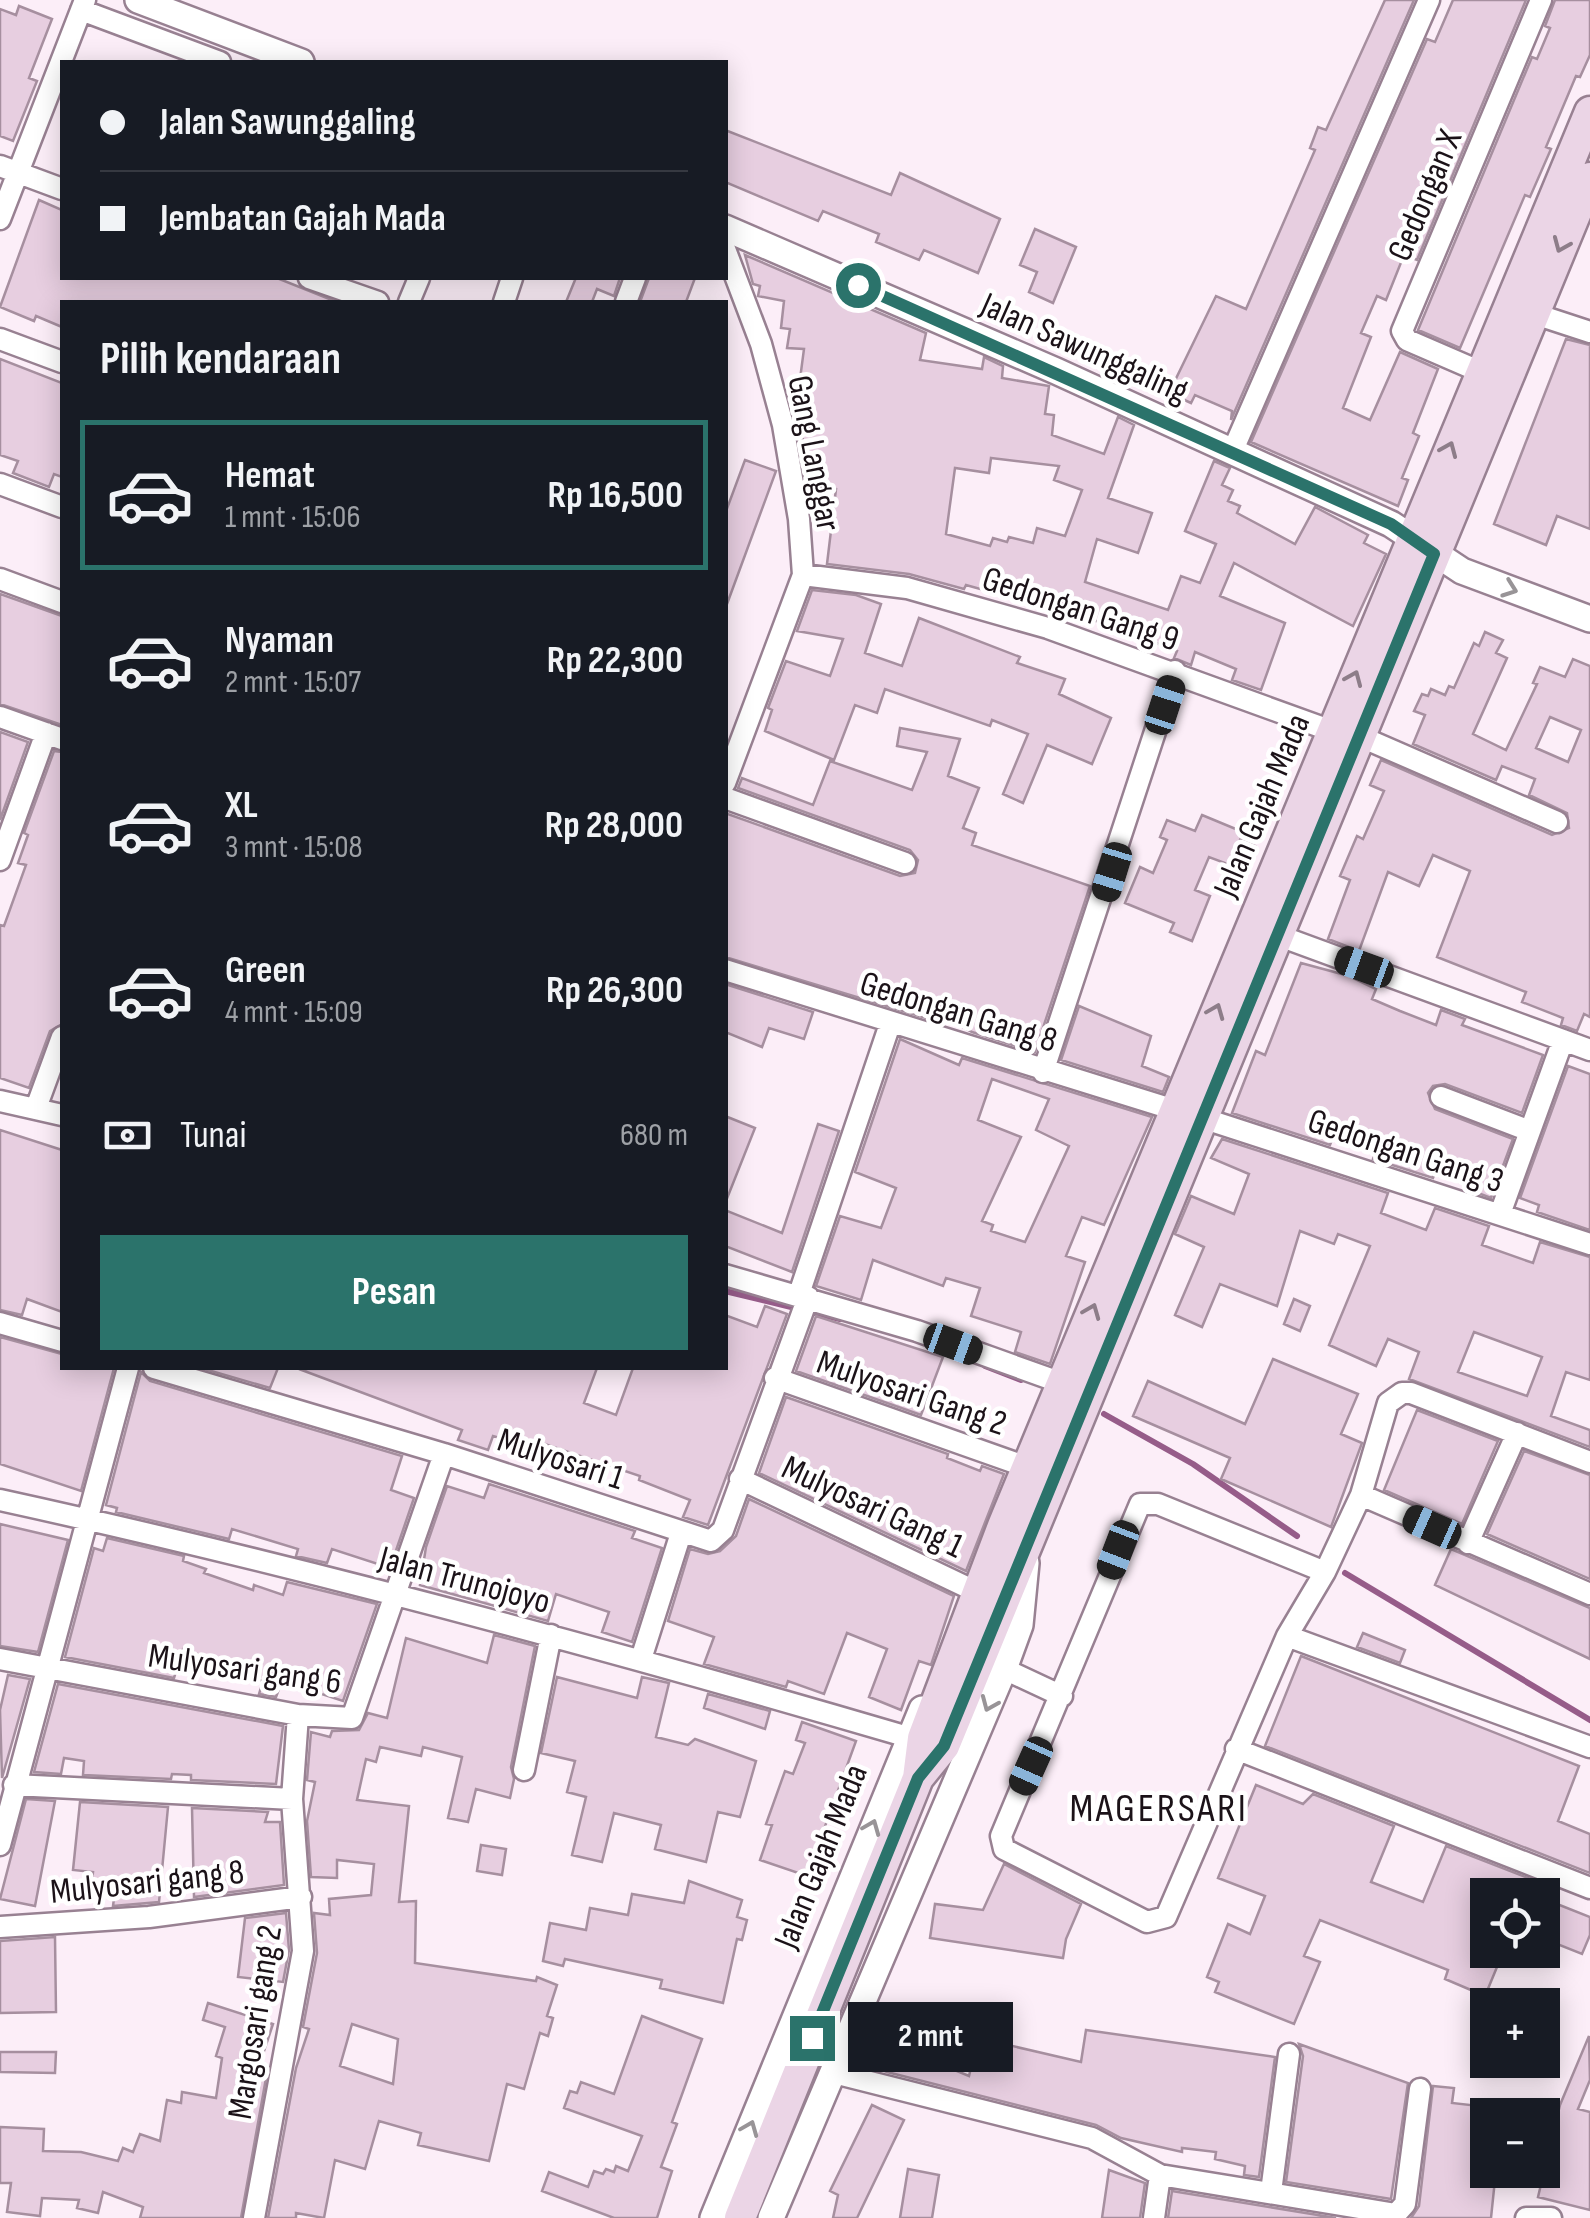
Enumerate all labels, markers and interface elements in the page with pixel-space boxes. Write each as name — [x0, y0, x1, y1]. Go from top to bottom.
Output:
text: Jalan Sawunggaling — [160, 100, 415, 145]
street label: Gedongan X — [1379, 123, 1472, 268]
text: Jembatan Gajah Mada — [160, 196, 446, 241]
one-way arrow — [1553, 235, 1573, 253]
route start — [836, 263, 881, 308]
street label: Jalan Sawunggaling — [973, 283, 1195, 413]
text: Pilih kendaraan — [100, 332, 341, 387]
street label: Gang Langgar — [777, 372, 850, 535]
one-way arrow — [1438, 441, 1458, 458]
icon: car — [105, 450, 195, 540]
text: Hemat — [225, 453, 315, 498]
text: Rp 16,500 — [548, 473, 683, 518]
text: 1 mnt · 15:06 — [225, 498, 360, 537]
street label: Gedongan Gang 9 — [977, 557, 1184, 661]
one-way arrow — [1501, 577, 1518, 598]
icon: car — [105, 615, 195, 705]
text: Nyaman — [225, 618, 334, 663]
text: Rp 22,300 — [547, 638, 683, 683]
text: 2 mnt · 15:07 — [225, 663, 361, 702]
one-way arrow — [1342, 671, 1362, 689]
car — [1141, 672, 1189, 738]
street label: Jalan Gajah Mada — [1204, 708, 1320, 904]
icon: car — [105, 780, 195, 870]
text: XL — [225, 783, 258, 828]
text: Rp 28,000 — [545, 803, 683, 848]
text: 3 mnt · 15:08 — [225, 828, 363, 867]
car — [1089, 839, 1135, 905]
car — [1331, 943, 1397, 991]
icon: car — [105, 945, 195, 1035]
text: Green — [225, 948, 306, 993]
street label: Gedongan Gang 8 — [855, 962, 1062, 1063]
text: Rp 26,300 — [546, 968, 683, 1013]
text: 4 mnt · 15:09 — [225, 993, 363, 1032]
one-way arrow — [1205, 1003, 1225, 1021]
street label: Gedongan Gang 3 — [1302, 1100, 1509, 1203]
icon: cash — [100, 1108, 155, 1163]
text: Tunai — [180, 1113, 247, 1158]
text: 680 m — [620, 1116, 688, 1155]
button: Pesan — [100, 1235, 688, 1350]
one-way arrow — [1080, 1303, 1100, 1321]
car — [920, 1320, 986, 1368]
street label: Mulyosari Gang 2 — [811, 1341, 1012, 1446]
street label: Mulyosari 1 — [492, 1419, 629, 1500]
street label: Mulyosari Gang 1 — [775, 1447, 970, 1568]
car — [1398, 1501, 1466, 1553]
car — [1093, 1517, 1143, 1583]
street label: Jalan Trunojoyo — [373, 1537, 555, 1624]
street label: Mulyosari gang 6 — [145, 1635, 344, 1704]
one-way arrow — [981, 1694, 1001, 1712]
car — [1005, 1732, 1057, 1800]
street label: Jalan Gajah Mada — [765, 1758, 878, 1956]
district label: MAGERSARI — [1070, 1785, 1248, 1833]
one-way arrow — [861, 1819, 881, 1836]
street label: Mulyosari gang 8 — [48, 1851, 246, 1914]
map controls — [1470, 1878, 1560, 2188]
button: locate — [1470, 1878, 1560, 1968]
street label: Margosari gang 2 — [219, 1922, 292, 2122]
button: + — [1470, 1988, 1560, 2078]
callout: 2 mnt — [847, 2003, 1012, 2073]
route end — [790, 2016, 835, 2061]
text: 2 mnt — [898, 2017, 963, 2056]
button: − — [1470, 2098, 1560, 2188]
one-way arrow — [738, 2120, 758, 2137]

